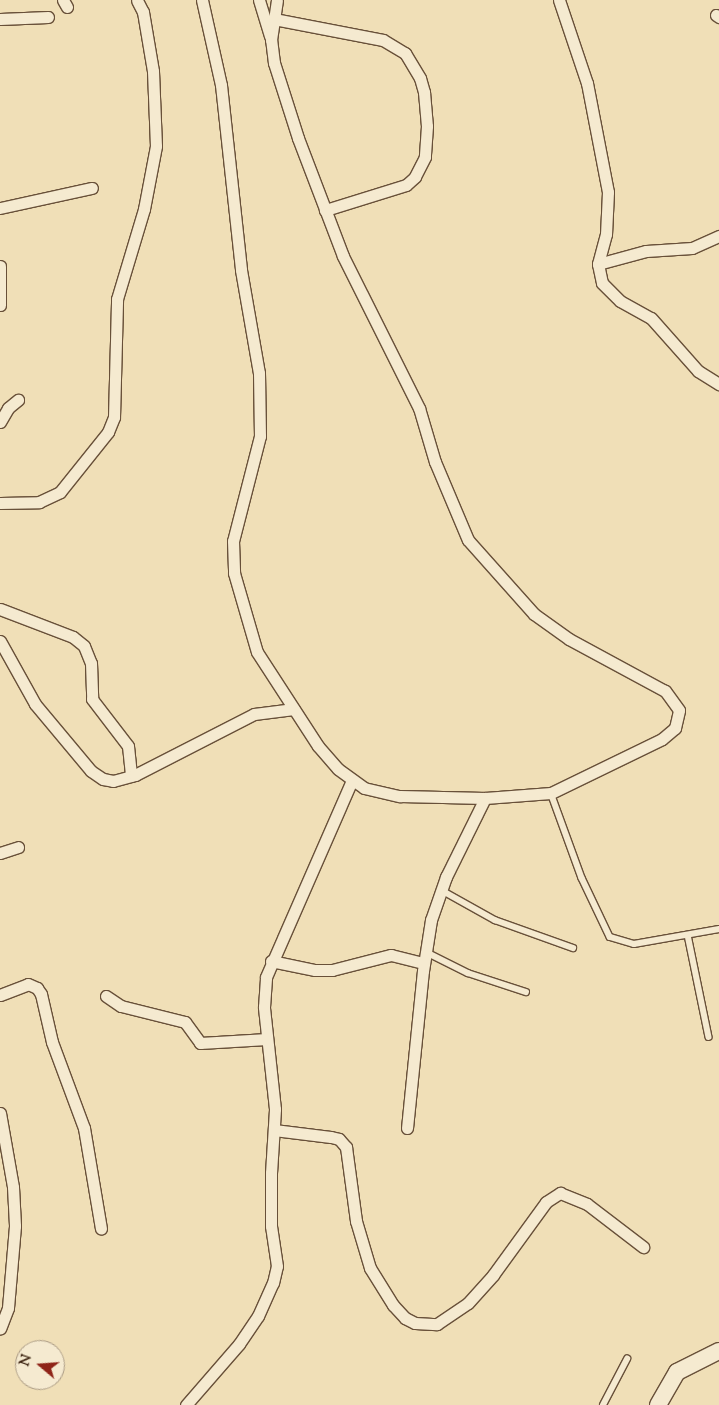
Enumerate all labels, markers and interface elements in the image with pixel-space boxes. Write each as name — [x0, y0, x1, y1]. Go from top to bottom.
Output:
north arrow — [15, 1340, 65, 1390]
text: N — [15, 1352, 38, 1369]

